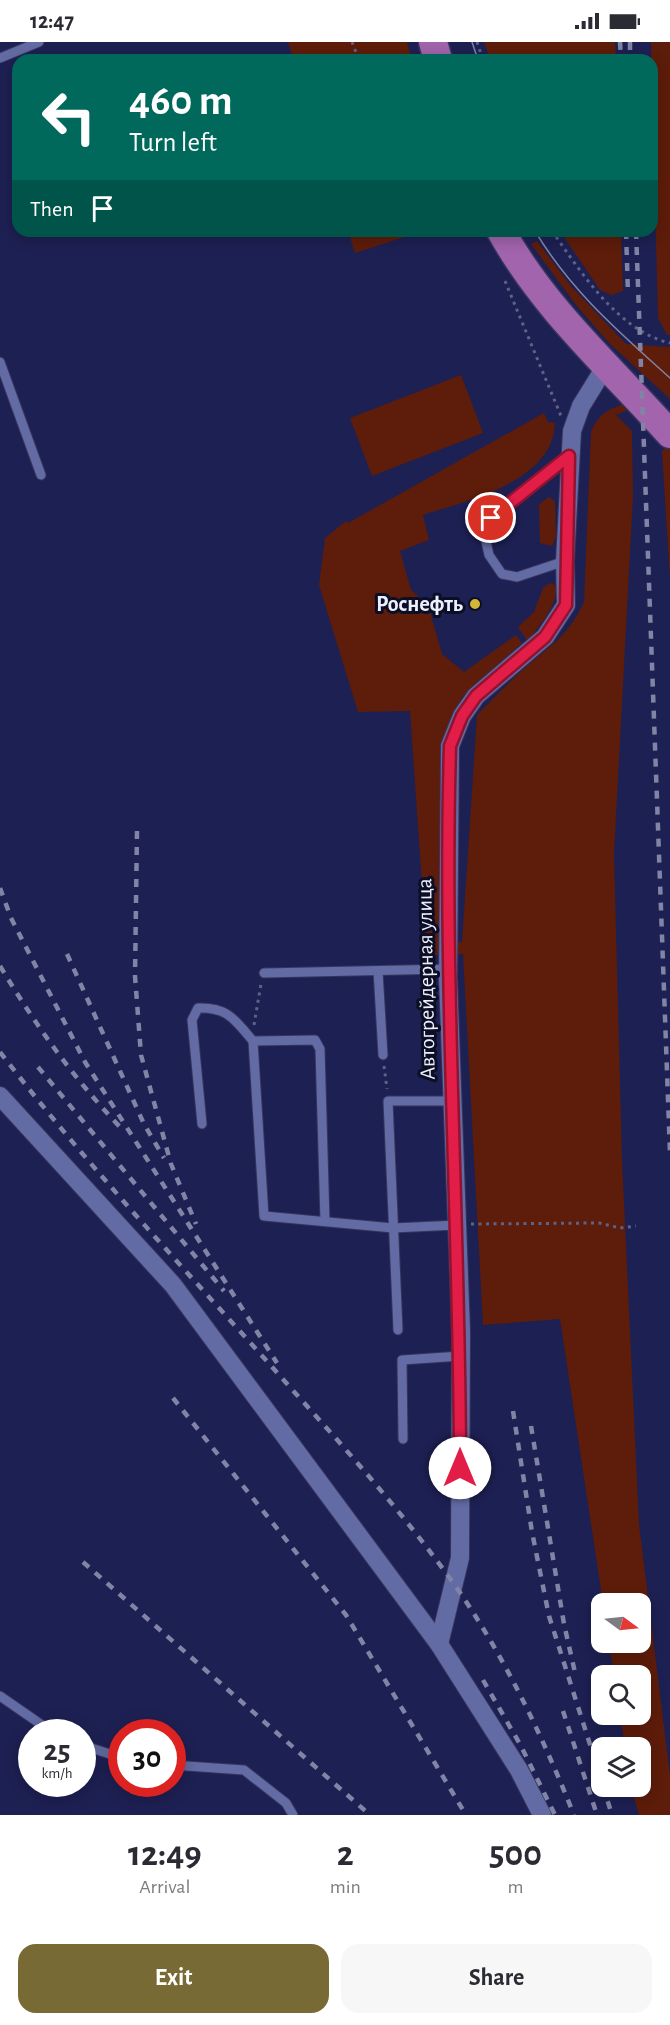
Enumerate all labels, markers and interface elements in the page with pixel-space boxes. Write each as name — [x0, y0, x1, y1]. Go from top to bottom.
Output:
text: 12:47 — [30, 10, 74, 32]
icon: left — [30, 78, 108, 156]
text: 460 m — [129, 80, 233, 122]
text: Turn left — [129, 129, 217, 156]
icon: arrive — [86, 192, 119, 225]
text: Then — [30, 198, 74, 220]
pin — [465, 492, 516, 543]
icon: arrive — [474, 501, 507, 534]
place label: Роснефть — [376, 593, 464, 615]
marker: Роснефть — [468, 597, 482, 611]
street label: Автогрейдерная улица — [413, 878, 439, 1080]
position arrow — [428, 1436, 492, 1500]
north arrow — [591, 1593, 651, 1653]
map controls — [591, 1593, 651, 1797]
button: search — [591, 1665, 651, 1725]
speed limit sign: 30 — [108, 1719, 186, 1797]
text: 25 — [43, 1736, 71, 1766]
button: layers — [591, 1737, 651, 1797]
text: km/h — [42, 1766, 72, 1781]
text: 12:49 — [128, 1836, 202, 1872]
text: 2 — [337, 1836, 354, 1872]
text: 500 — [489, 1836, 542, 1872]
text: Arrival — [139, 1877, 191, 1897]
text: min — [330, 1877, 361, 1897]
text: m — [507, 1877, 523, 1897]
button: Exit — [18, 1944, 329, 2013]
button: Share — [341, 1944, 652, 2013]

